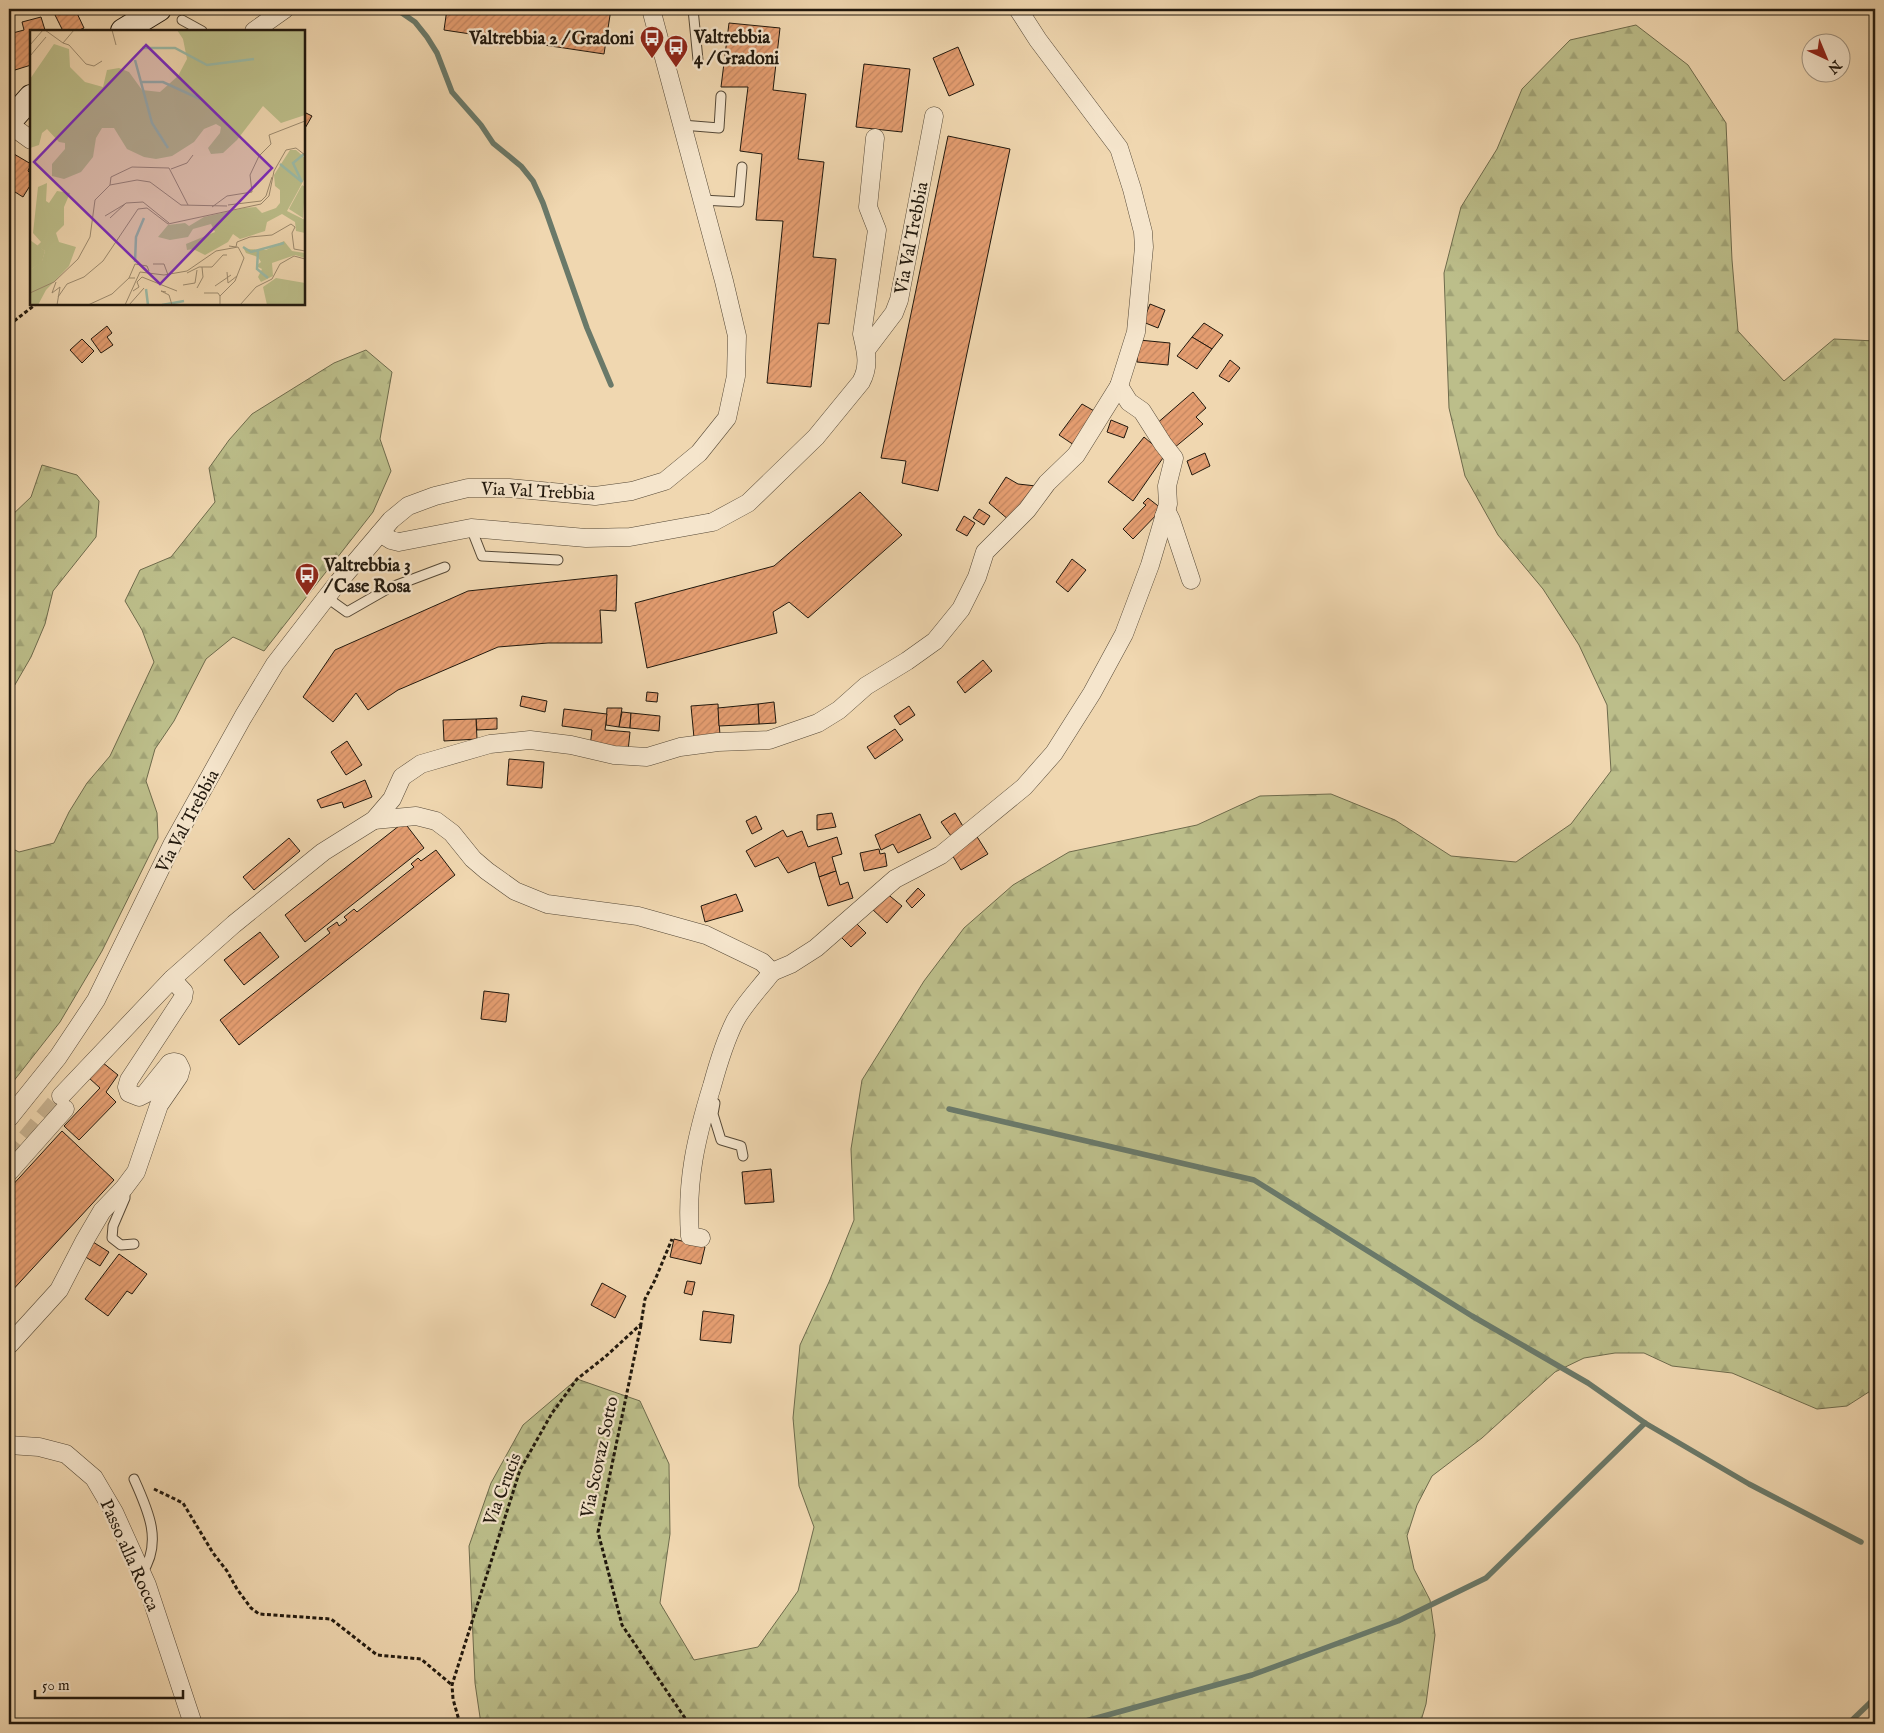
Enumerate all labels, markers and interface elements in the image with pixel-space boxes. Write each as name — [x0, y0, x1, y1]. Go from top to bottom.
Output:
bus stop icon: Valtrebbia 2 / Gradoni — [639, 25, 665, 59]
place label: Valtrebbia 4 / Gradoni — [693, 27, 779, 71]
place label: Valtrebbia 2 / Gradoni — [468, 28, 634, 51]
inset map — [30, 30, 305, 305]
north arrow — [1802, 32, 1852, 82]
bus stop icon: Valtrebbia 4 / Gradoni — [663, 34, 689, 68]
text: N — [1824, 55, 1846, 77]
street label: Via Val Trebbia — [890, 180, 935, 297]
street label: Via Val Trebbia — [479, 478, 596, 507]
place label: Valtrebbia 3 / Case Rosa — [323, 555, 412, 599]
bus stop icon: Valtrebbia 3 / Case Rosa — [294, 562, 320, 596]
street label: Via Val Trebbia — [151, 766, 225, 878]
street label: Via Scovaz Sotto — [576, 1394, 625, 1521]
street label: Via Crucis — [479, 1450, 528, 1530]
street label: Passo alla Rocca — [94, 1496, 164, 1615]
scale bar — [35, 1668, 182, 1700]
text: 50 m — [42, 1676, 70, 1695]

